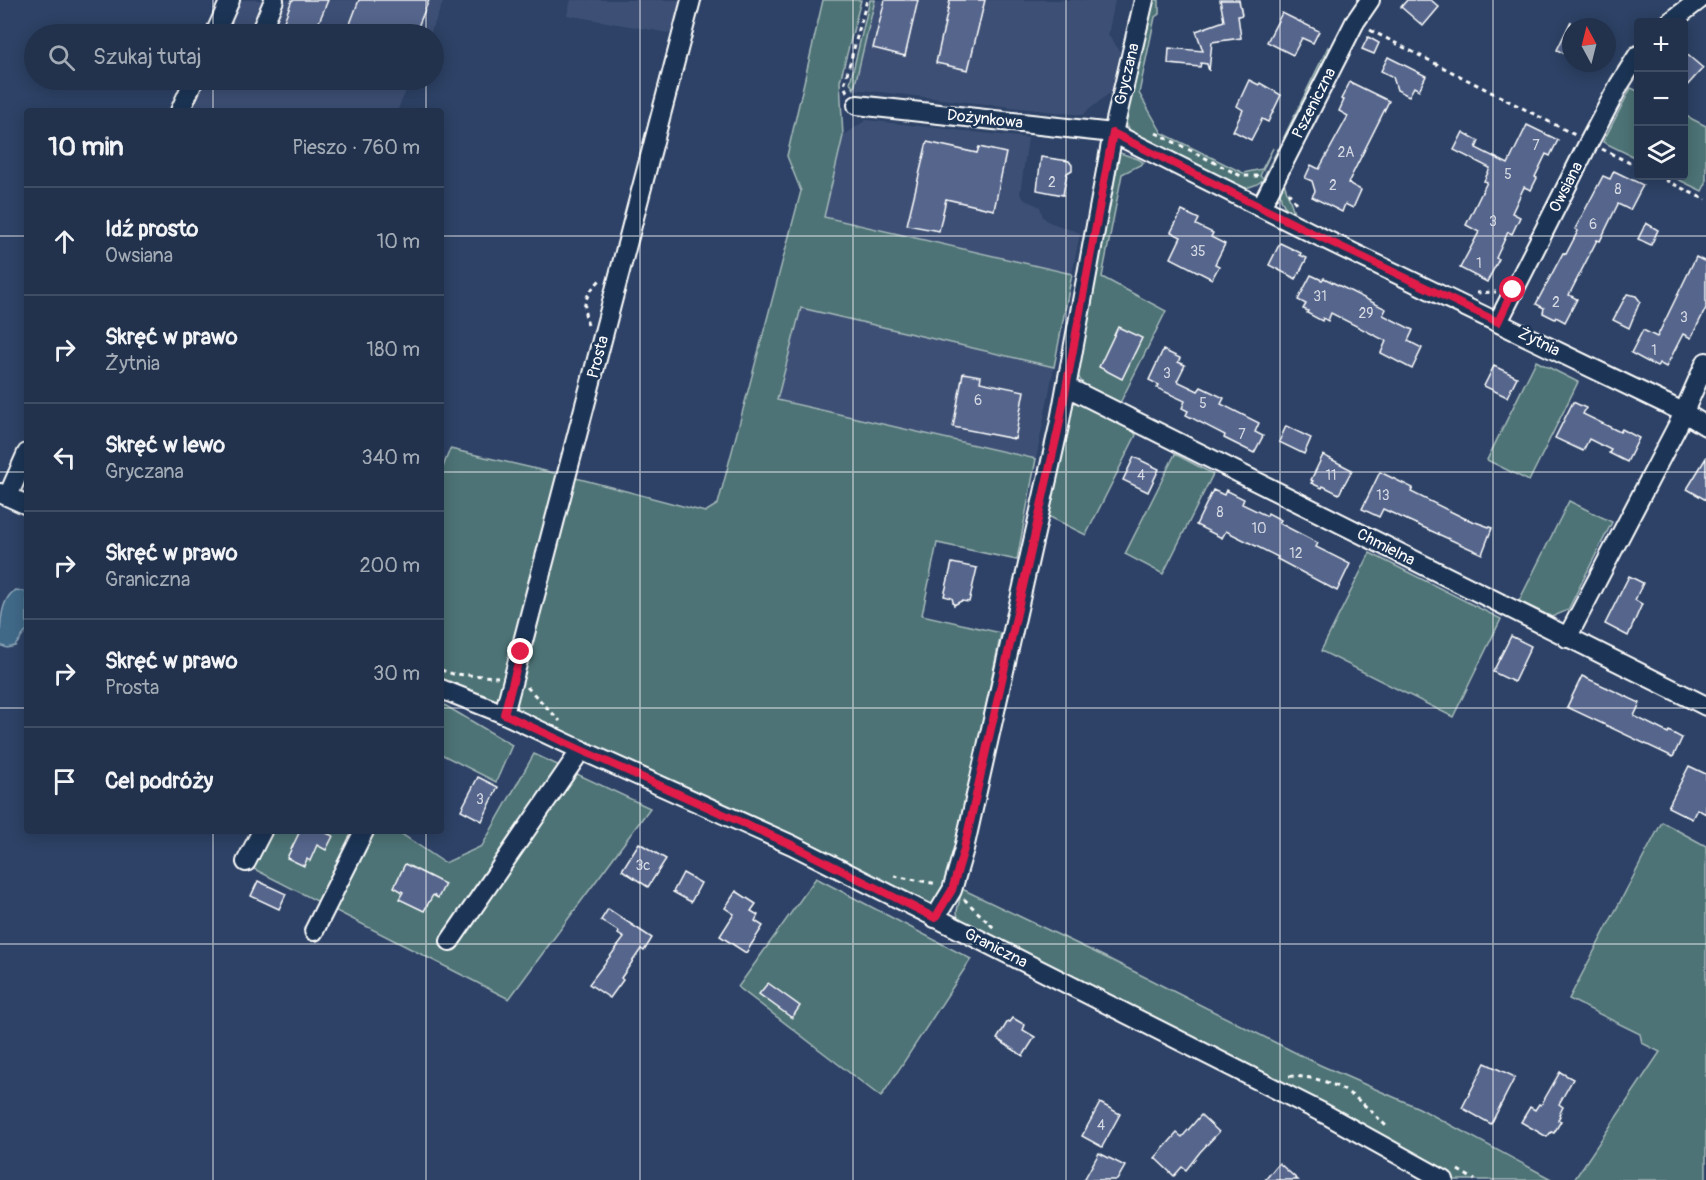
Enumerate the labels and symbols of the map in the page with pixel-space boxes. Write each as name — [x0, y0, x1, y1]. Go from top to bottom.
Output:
north arrow — [1562, 18, 1616, 72]
street label: Gryczana — [1110, 41, 1144, 107]
street label: Pszeniczna — [1288, 64, 1340, 142]
street label: Dożynkowa — [946, 105, 1024, 133]
house number: 7 — [1532, 137, 1540, 154]
house number: 2A — [1338, 144, 1354, 161]
street label: Owsiana — [1545, 158, 1587, 216]
house number: 5 — [1504, 166, 1512, 183]
house number: 2 — [1048, 174, 1056, 191]
house number: 2 — [1329, 177, 1337, 194]
house number: 8 — [1614, 181, 1622, 198]
house number: 3 — [1489, 213, 1497, 230]
house number: 6 — [1589, 216, 1597, 233]
house number: 35 — [1190, 243, 1206, 260]
house number: 1 — [1476, 255, 1482, 272]
route start — [1499, 276, 1525, 302]
house number: 31 — [1313, 288, 1327, 305]
house number: 2 — [1552, 294, 1560, 311]
house number: 29 — [1358, 305, 1374, 322]
house number: 3 — [1680, 309, 1688, 326]
street label: Żytnia — [1515, 323, 1563, 361]
street label: Prosta — [583, 333, 613, 381]
house number: 1 — [1651, 342, 1657, 359]
house number: 3 — [1163, 365, 1171, 382]
house number: 6 — [974, 392, 982, 409]
house number: 5 — [1199, 395, 1207, 412]
house number: 7 — [1238, 426, 1246, 443]
house number: 4 — [1137, 467, 1145, 484]
house number: 11 — [1326, 467, 1336, 484]
house number: 13 — [1376, 487, 1390, 504]
house number: 8 — [1216, 504, 1224, 521]
house number: 10 — [1251, 520, 1267, 537]
street label: Chmielna — [1354, 524, 1418, 570]
house number: 12 — [1289, 545, 1303, 562]
route end — [507, 638, 533, 664]
house number: 3 — [476, 791, 484, 808]
house number: 3c — [636, 857, 650, 874]
street label: Graniczna — [961, 924, 1031, 972]
house number: 4 — [1097, 1117, 1105, 1134]

